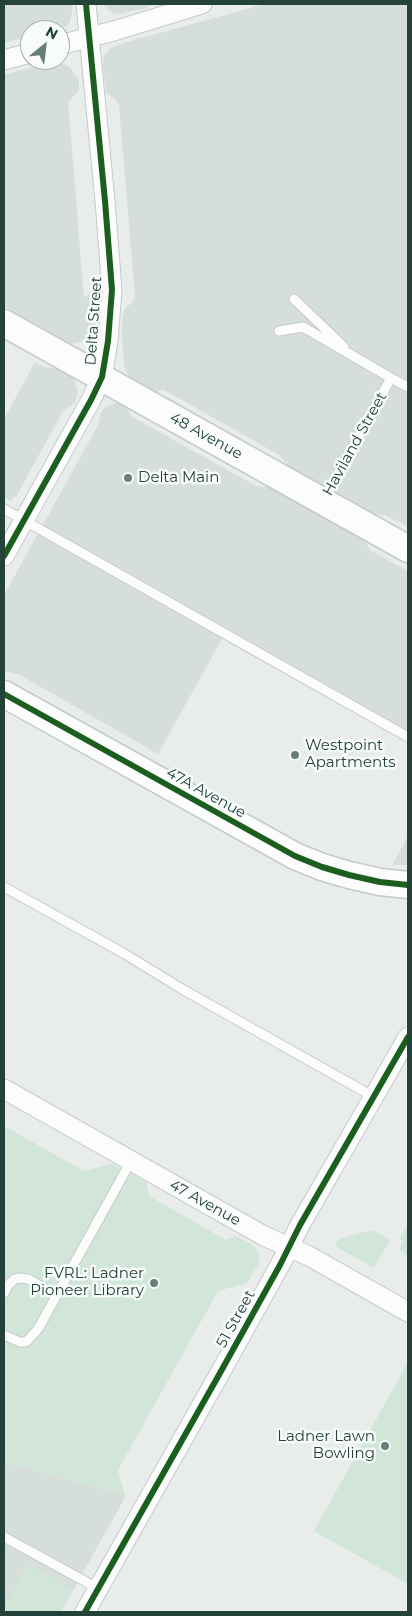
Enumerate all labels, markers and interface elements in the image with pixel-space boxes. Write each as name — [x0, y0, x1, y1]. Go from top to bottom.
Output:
north arrow — [20, 20, 70, 70]
text: N — [42, 22, 61, 43]
street label: Delta Street — [82, 276, 106, 366]
street label: Haviland Street — [319, 389, 391, 499]
street label: 48 Avenue — [167, 409, 245, 463]
place label: Delta Main — [138, 469, 219, 487]
marker: Delta Main — [122, 472, 134, 484]
place label: Westpoint Apartments — [305, 737, 396, 772]
marker: Westpoint Apartments — [289, 749, 301, 761]
street label: 47A Avenue — [163, 764, 249, 822]
street label: 47 Avenue — [166, 1176, 244, 1230]
place label: FVRL: Ladner Pioneer Library — [30, 1265, 144, 1300]
marker: FVRL: Ladner Pioneer Library — [148, 1277, 160, 1289]
street label: 51 Street — [213, 1287, 259, 1351]
place label: Ladner Lawn Bowling — [277, 1428, 375, 1463]
marker: Ladner Lawn Bowling — [379, 1440, 391, 1452]

